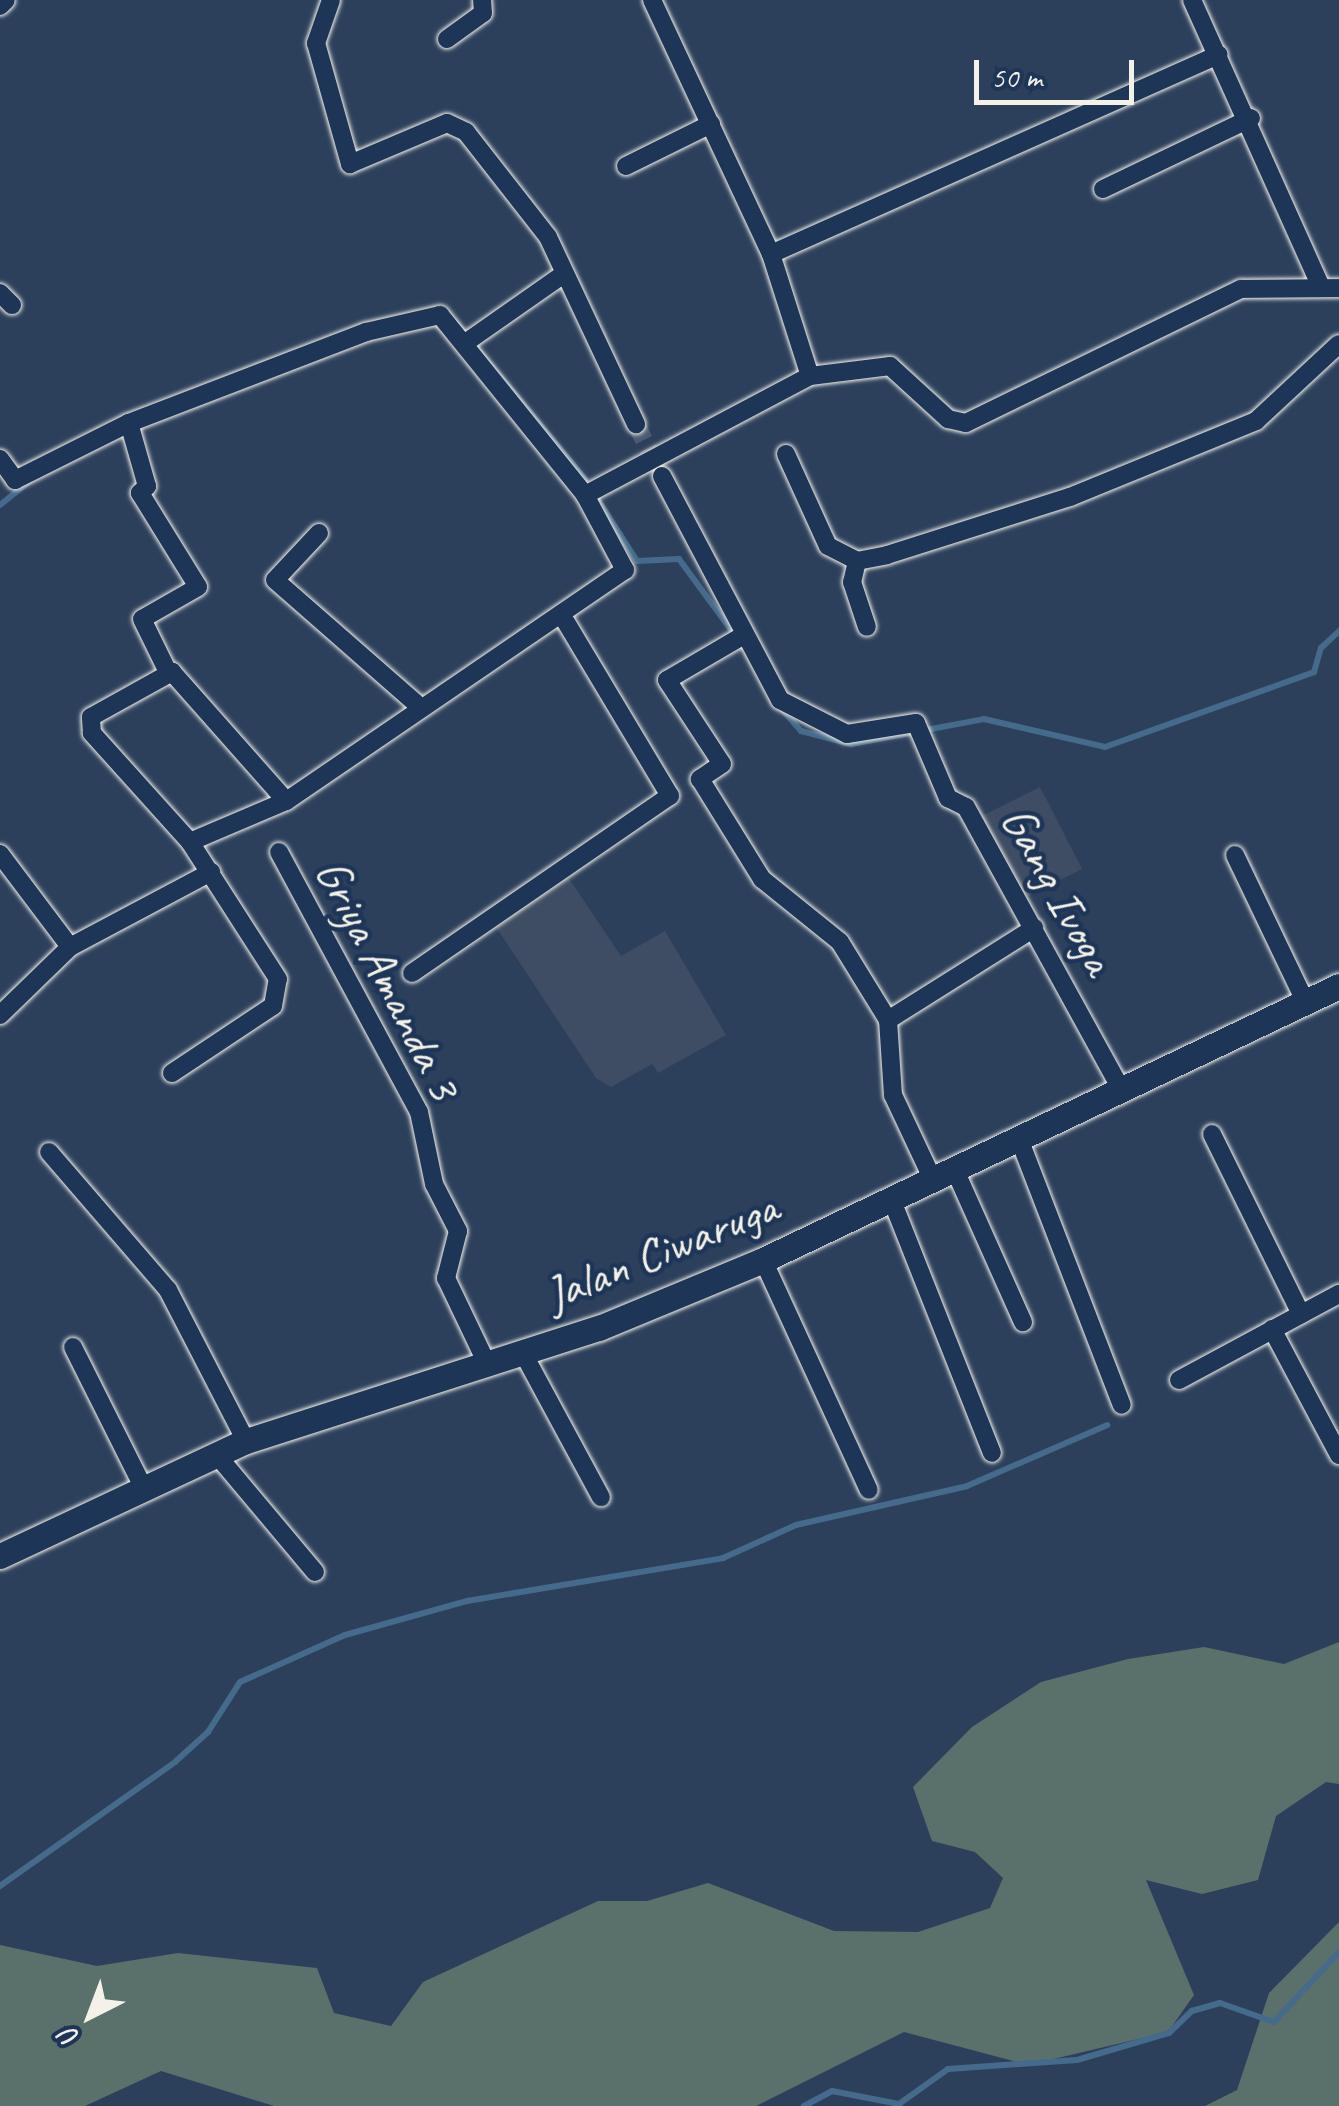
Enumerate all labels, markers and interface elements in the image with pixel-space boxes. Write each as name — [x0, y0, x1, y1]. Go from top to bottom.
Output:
scale bar — [979, 40, 1139, 102]
text: 50 m — [991, 58, 1042, 96]
street label: Gang Ivoga — [989, 796, 1127, 984]
street label: Griya Amanda 3 — [303, 849, 473, 1109]
street label: Jalan Ciwaruga — [537, 1178, 785, 1324]
north arrow — [40, 1966, 140, 2066]
text: U — [53, 2021, 86, 2056]

